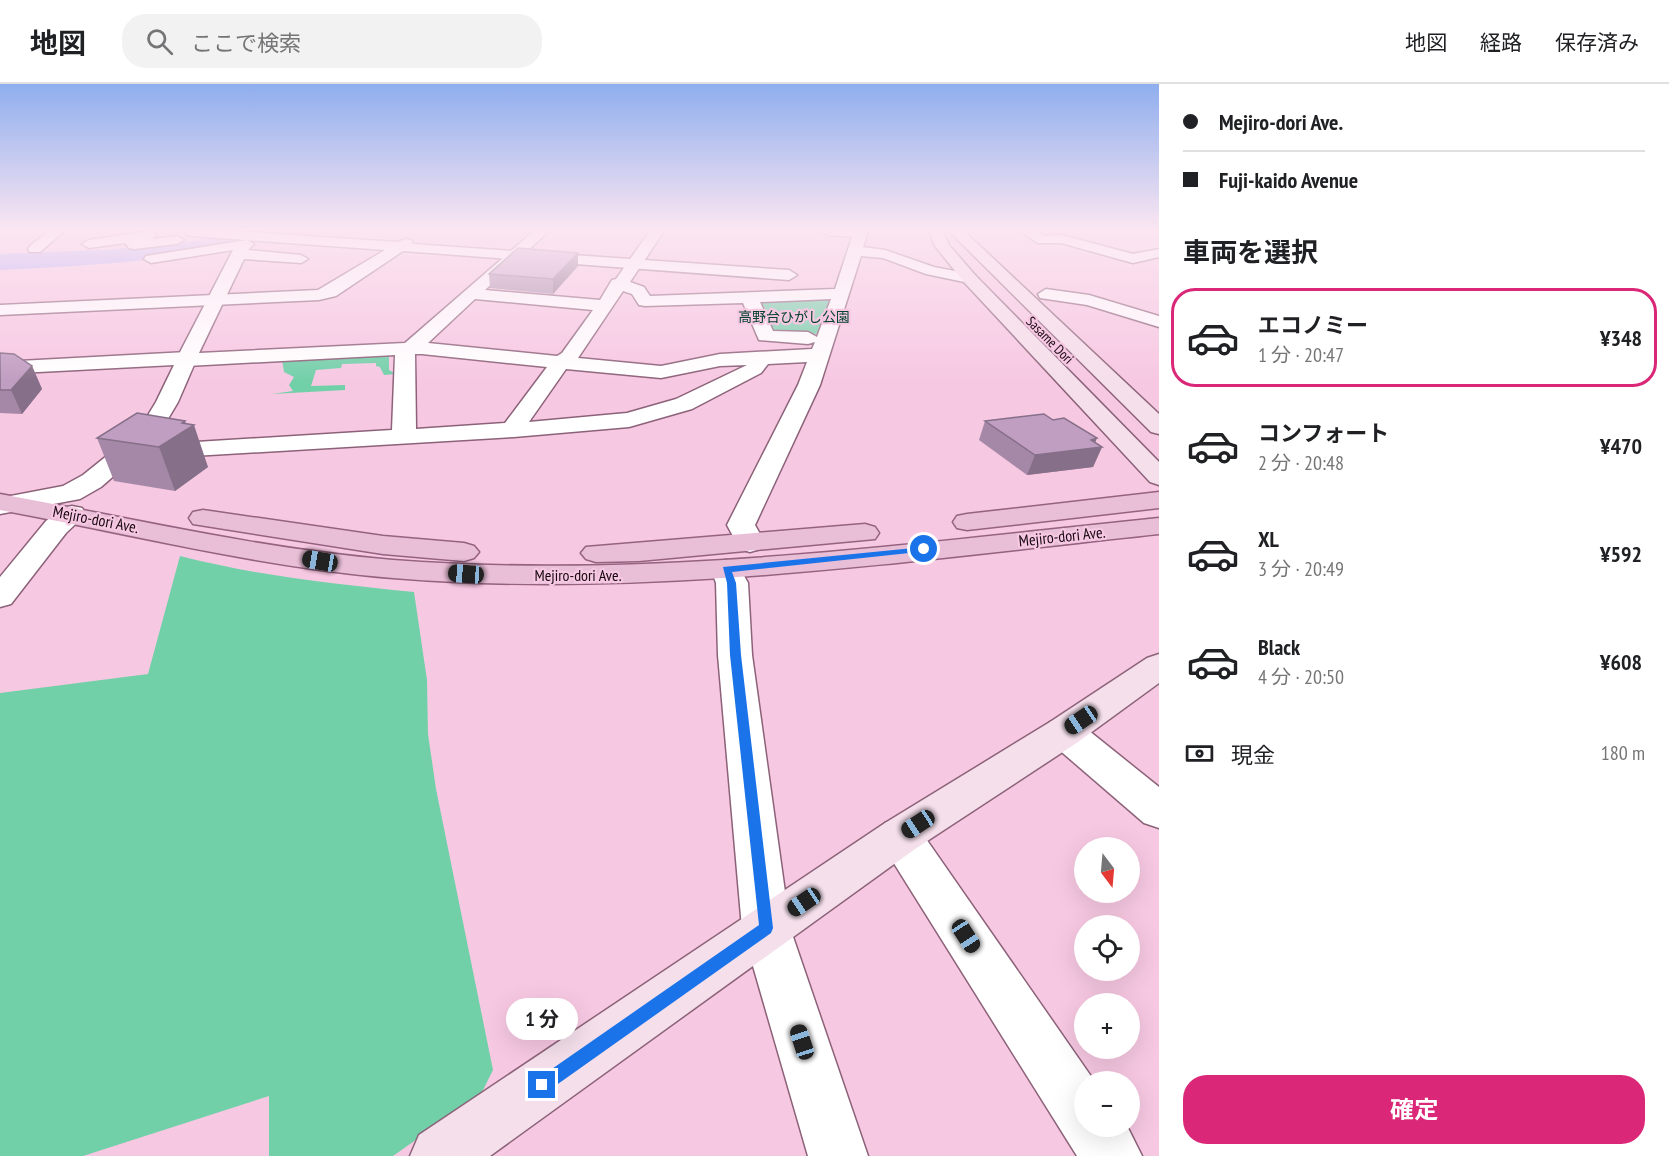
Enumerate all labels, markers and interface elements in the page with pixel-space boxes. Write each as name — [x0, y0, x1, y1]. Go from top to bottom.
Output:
search box — [122, 14, 542, 68]
text: 地図 — [30, 24, 86, 61]
icon: search — [143, 25, 176, 58]
text: ここで検索 — [191, 29, 301, 57]
text: 地図 — [1405, 29, 1447, 56]
text: 経路 — [1480, 29, 1522, 56]
text: 保存済み — [1555, 29, 1639, 56]
text: Mejiro-dori Ave. — [1219, 108, 1343, 136]
text: Fuji-kaido Avenue — [1219, 166, 1358, 194]
text: 車両を選択 — [1183, 235, 1318, 269]
park label: 高野台ひがし公園 — [738, 308, 850, 326]
icon: car — [1186, 311, 1240, 365]
text: エコノミー — [1258, 311, 1368, 339]
street label: Sasame Dori — [1022, 312, 1078, 368]
text: ¥348 — [1600, 324, 1642, 352]
text: 1 分 · 20:47 — [1258, 342, 1344, 368]
icon: car — [1186, 419, 1240, 473]
text: コンフォート — [1258, 419, 1389, 447]
text: ¥470 — [1600, 432, 1642, 460]
text: 2 分 · 20:48 — [1258, 450, 1344, 476]
street label: Mejiro-dori Ave. — [51, 501, 141, 537]
street label: Mejiro-dori Ave. — [1018, 521, 1106, 550]
text: XL — [1258, 525, 1279, 553]
icon: car — [1186, 527, 1240, 581]
route start — [910, 535, 937, 562]
text: ¥592 — [1600, 540, 1642, 568]
car — [301, 549, 339, 573]
text: 3 分 · 20:49 — [1258, 556, 1344, 582]
car — [447, 564, 485, 584]
street label: Mejiro-dori Ave. — [534, 565, 622, 585]
text: Black — [1258, 633, 1300, 661]
icon: car — [1186, 635, 1240, 689]
text: ¥608 — [1600, 648, 1642, 676]
text: 4 分 · 20:50 — [1258, 664, 1344, 690]
car — [1061, 702, 1101, 738]
icon: cash — [1183, 737, 1216, 770]
text: 180 m — [1601, 740, 1645, 766]
text: 現金 — [1231, 741, 1275, 769]
car — [898, 807, 938, 841]
north arrow — [1074, 837, 1140, 903]
map controls — [1074, 837, 1140, 1137]
car — [784, 884, 824, 920]
button: locate — [1074, 915, 1140, 981]
car — [949, 916, 983, 956]
button: + — [1074, 993, 1140, 1059]
callout: 1 分 — [506, 998, 578, 1040]
text: 1 分 — [525, 1006, 559, 1032]
car — [788, 1022, 816, 1062]
route end — [528, 1071, 555, 1098]
button: − — [1074, 1071, 1140, 1137]
button: 確定 — [1183, 1075, 1645, 1144]

